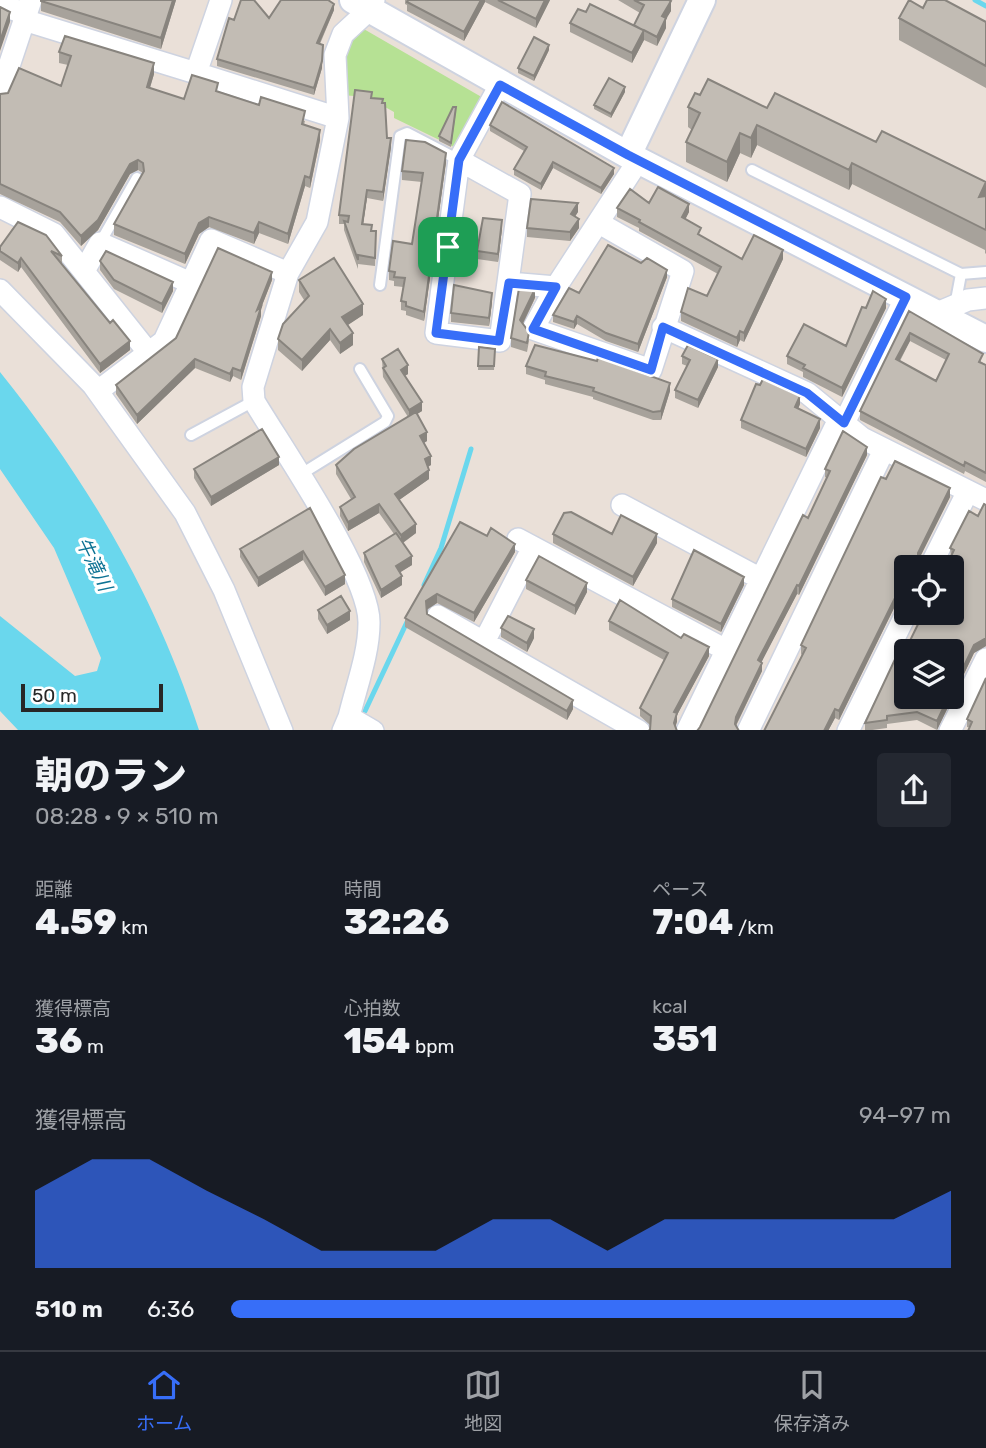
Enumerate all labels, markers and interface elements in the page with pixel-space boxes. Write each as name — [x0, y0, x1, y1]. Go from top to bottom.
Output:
pin — [418, 217, 478, 277]
icon: arrive — [429, 228, 467, 266]
water label: 牛滝川 — [71, 533, 118, 596]
map controls — [894, 555, 964, 709]
button: locate — [894, 555, 964, 625]
button: layers — [894, 639, 964, 709]
scale bar — [21, 682, 163, 713]
text: 50 m — [32, 684, 77, 707]
text: 朝のラン — [35, 753, 187, 799]
button: share — [877, 753, 951, 827]
text: 08:28 · 9 × 510 m — [35, 802, 219, 830]
text: 距離 — [35, 878, 73, 901]
text: 時間 — [344, 878, 382, 901]
text: ペース — [652, 878, 708, 901]
text: 4.59 — [35, 901, 117, 943]
text: 32:26 — [344, 901, 449, 943]
text: 7:04 — [652, 901, 733, 943]
text: km — [117, 916, 148, 939]
text: /km — [733, 916, 774, 939]
text: kcal — [652, 995, 687, 1018]
text: 獲得標高 — [35, 997, 111, 1020]
text: 心拍数 — [344, 997, 401, 1020]
text: 351 — [652, 1018, 718, 1060]
text: 36 — [35, 1020, 82, 1062]
text: 154 — [344, 1020, 410, 1062]
text: m — [82, 1035, 104, 1058]
text: bpm — [410, 1035, 454, 1058]
text: 94–97 m — [859, 1101, 951, 1129]
text: 獲得標高 — [35, 1106, 127, 1134]
text: 510 m — [35, 1295, 103, 1323]
text: 6:36 — [147, 1295, 194, 1323]
tab: ホーム — [136, 1366, 192, 1435]
tab: 地図 — [464, 1366, 502, 1435]
tab: 保存済み — [774, 1366, 850, 1435]

